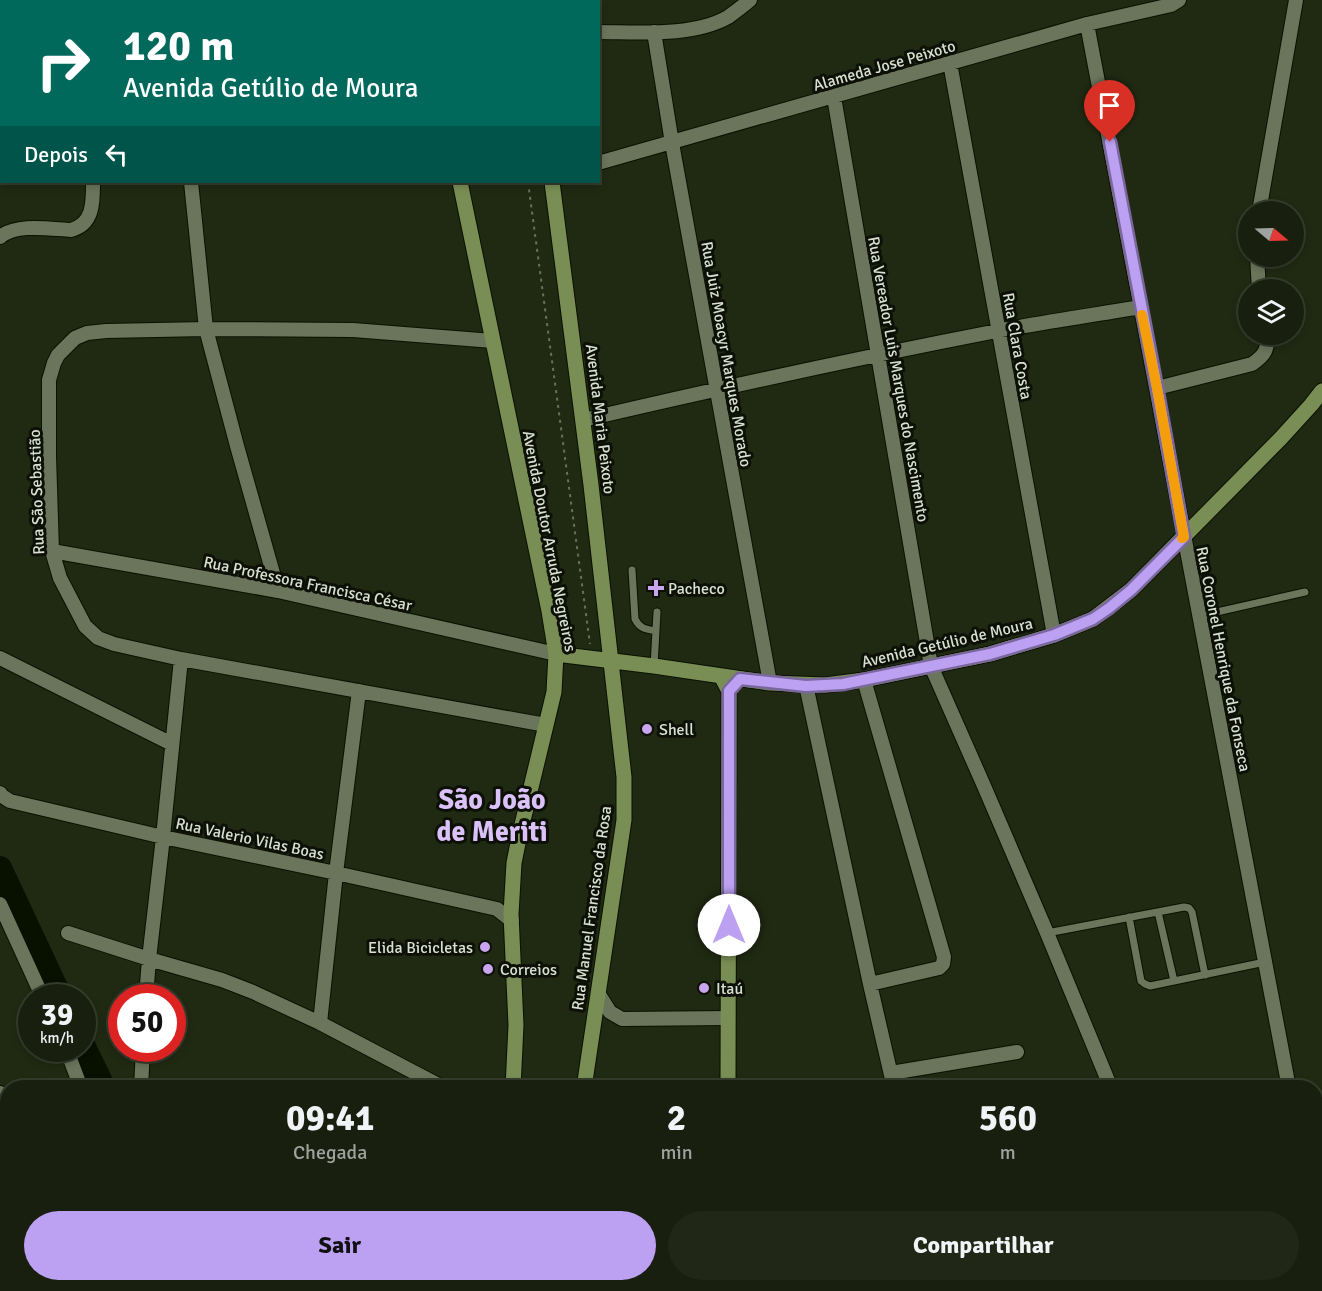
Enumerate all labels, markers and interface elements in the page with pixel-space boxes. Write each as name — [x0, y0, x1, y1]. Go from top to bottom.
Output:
text: 120 m — [123, 21, 234, 72]
icon: right — [24, 24, 102, 102]
street label: Alameda Jose Peixoto — [811, 36, 958, 96]
text: Avenida Getúlio de Moura — [123, 72, 419, 105]
pin — [1084, 80, 1135, 142]
icon: arrive — [1093, 89, 1126, 122]
icon: left — [100, 138, 133, 171]
text: Depois — [24, 141, 88, 168]
north arrow — [1238, 201, 1304, 267]
map controls — [1238, 201, 1304, 345]
street label: Rua Vereador Luis Marques do Nascimento — [863, 235, 933, 523]
street label: Rua Juiz Moacyr Marques Morado — [696, 240, 756, 468]
button: layers — [1238, 279, 1304, 345]
street label: Rua Clara Costa — [998, 291, 1036, 401]
street label: Avenida Maria Peixoto — [581, 343, 619, 495]
street label: Rua São Sebastião — [25, 429, 49, 555]
street label: Avenida Doutor Arruda Negreiros — [518, 429, 580, 654]
street label: Rua Coronel Henrique da Fonseca — [1191, 545, 1255, 773]
street label: Rua Professora Francisca César — [202, 552, 414, 616]
place label: Pacheco — [668, 579, 725, 599]
marker: Pacheco — [649, 581, 663, 595]
street label: Avenida Getúlio de Moura — [860, 614, 1035, 672]
place label: Shell — [659, 720, 694, 740]
marker: Shell — [640, 722, 654, 736]
district label: São João de Meriti — [436, 783, 548, 849]
street label: Rua Manuel Francisco da Rosa — [568, 805, 616, 1012]
street label: Rua Valerio Vilas Boas — [174, 813, 326, 864]
position arrow — [697, 893, 761, 957]
place label: Elida Bicicletas — [368, 938, 473, 958]
marker: Elida Bicicletas — [478, 940, 492, 954]
place label: Correios — [500, 960, 557, 980]
marker: Correios — [481, 962, 495, 976]
place label: Itaú — [716, 979, 743, 999]
marker: Itaú — [697, 981, 711, 995]
speed limit sign: 50 — [108, 984, 186, 1062]
text: 39 — [41, 997, 73, 1034]
text: km/h — [40, 1029, 74, 1047]
text: 09:41 — [286, 1096, 374, 1141]
text: 2 — [667, 1096, 686, 1141]
text: 560 — [979, 1096, 1037, 1141]
text: Chegada — [293, 1140, 367, 1165]
text: min — [660, 1140, 693, 1165]
text: m — [1000, 1140, 1016, 1165]
button: Sair — [24, 1211, 656, 1280]
button: Compartilhar — [668, 1211, 1299, 1280]

